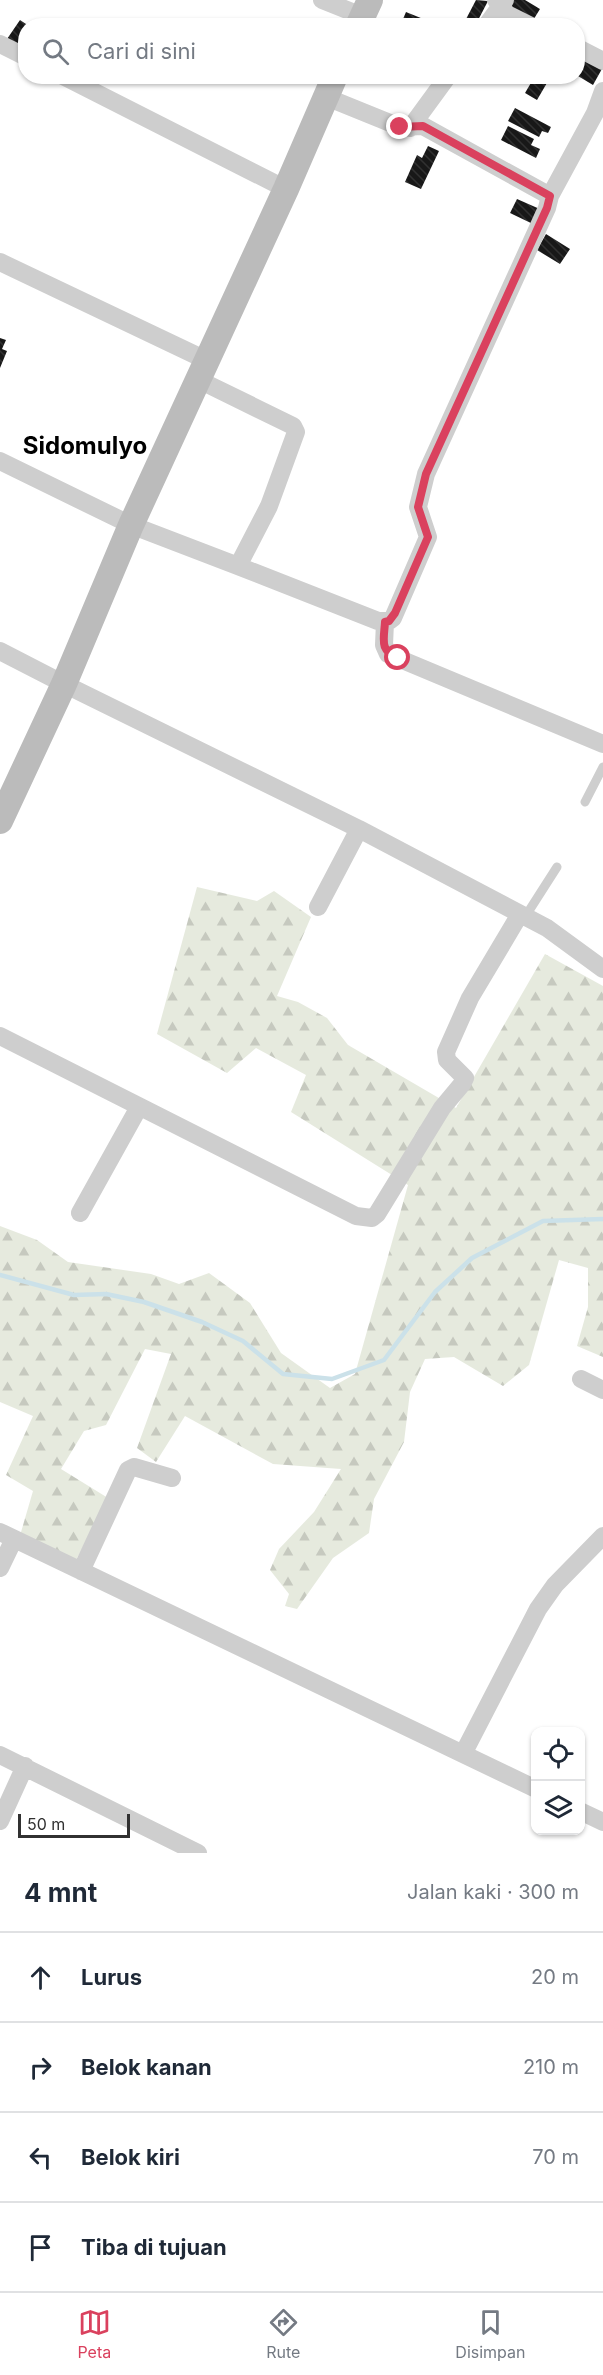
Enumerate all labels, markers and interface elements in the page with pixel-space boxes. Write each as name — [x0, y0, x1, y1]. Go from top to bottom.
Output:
search box — [18, 18, 585, 84]
icon: search — [39, 35, 72, 68]
text: Cari di sini — [87, 38, 196, 64]
route end — [386, 113, 412, 139]
district label: Sidomulyo — [23, 431, 147, 460]
route start — [384, 644, 410, 670]
map controls — [531, 1727, 585, 1835]
button: locate — [531, 1727, 585, 1781]
button: layers — [531, 1781, 585, 1835]
scale bar — [18, 1811, 130, 1838]
text: 50 m — [27, 1814, 65, 1834]
text: 4 mnt — [24, 1877, 97, 1908]
text: Jalan kaki · 300 m — [407, 1880, 579, 1904]
icon: ahead — [24, 1961, 57, 1994]
text: Lurus — [81, 1964, 142, 1990]
text: 20 m — [531, 1965, 579, 1989]
icon: right — [24, 2051, 57, 2084]
text: Belok kanan — [81, 2054, 212, 2080]
text: 210 m — [523, 2055, 579, 2079]
icon: left — [24, 2141, 57, 2174]
text: Belok kiri — [81, 2144, 180, 2170]
text: 70 m — [532, 2145, 579, 2169]
icon: arrive — [24, 2231, 57, 2264]
text: Tiba di tujuan — [81, 2234, 227, 2260]
tab: Peta — [77, 2306, 111, 2362]
tab: Rute — [266, 2306, 300, 2362]
tab: Disimpan — [455, 2306, 526, 2362]

